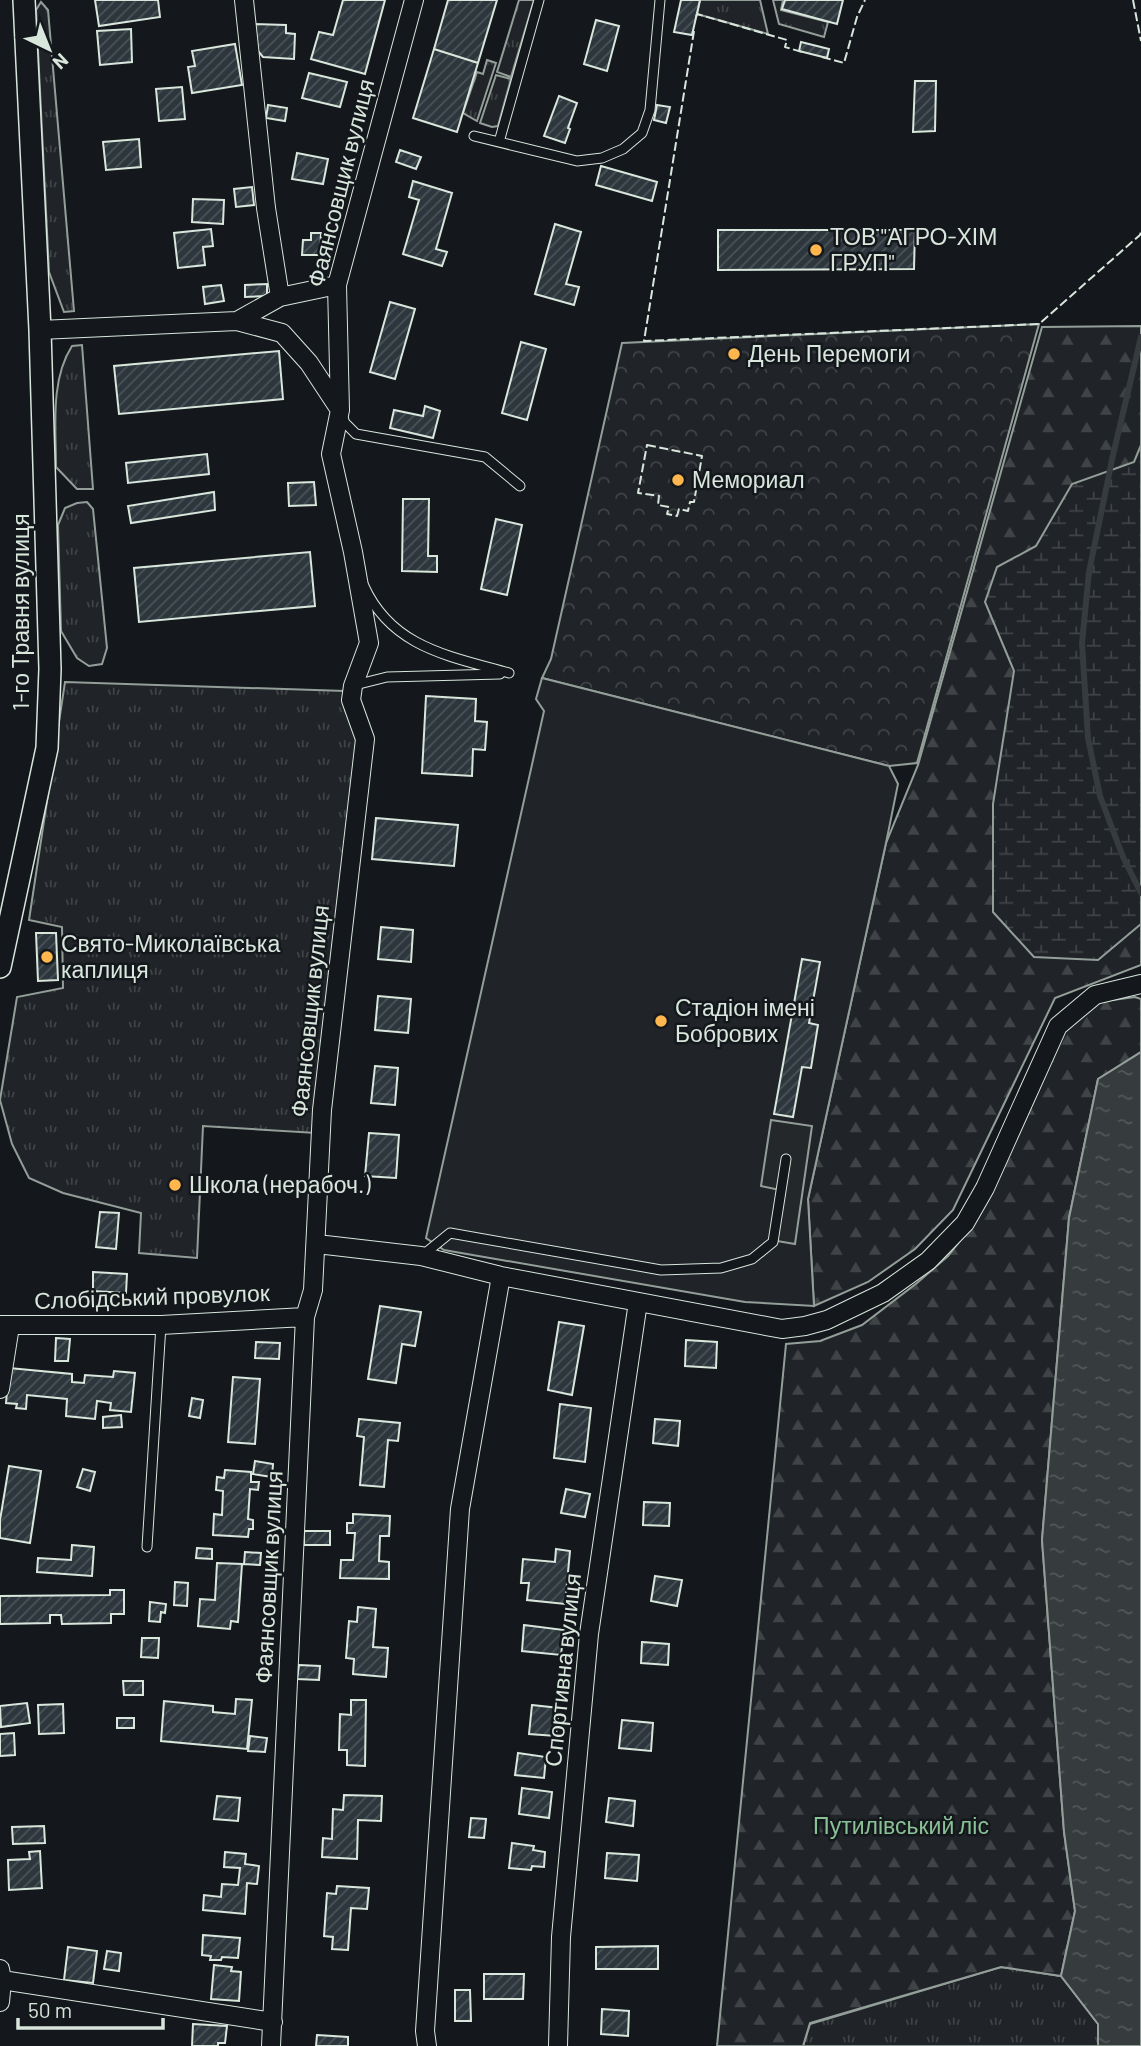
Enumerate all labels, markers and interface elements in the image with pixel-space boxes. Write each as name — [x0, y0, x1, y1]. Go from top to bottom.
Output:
north arrow — [14, 14, 84, 84]
text: N — [48, 49, 73, 75]
street label: Фаянсовщик вулиця — [301, 76, 379, 290]
place label: ТОВ "АГРО-ХІМ ГРУП" — [830, 222, 997, 276]
marker: ТОВ "АГРО-ХІМ ГРУП" — [808, 242, 824, 258]
place label: День Перемоги — [748, 339, 910, 367]
marker: День Перемоги — [726, 346, 742, 362]
place label: Мемориал — [692, 465, 805, 493]
marker: Мемориал — [670, 472, 686, 488]
street label: 1-го Травня вулиця — [6, 513, 34, 711]
street label: Фаянсовщик вулиця — [284, 903, 334, 1118]
place label: Свято-Миколаївська каплиця — [61, 929, 280, 983]
marker: Свято-Миколаївська каплиця — [39, 949, 55, 965]
place label: Стадіон імені Бобрових — [675, 993, 815, 1047]
marker: Стадіон імені Бобрових — [653, 1013, 669, 1029]
place label: Школа (нерабоч.) — [189, 1170, 371, 1198]
marker: Школа (нерабоч.) — [167, 1177, 183, 1193]
street label: Слобідський провулок — [34, 1278, 271, 1314]
street label: Фаянсовщик вулиця — [248, 1470, 288, 1684]
street label: Спортивна вулиця — [538, 1572, 586, 1768]
park label: Путилівський ліс — [813, 1811, 989, 1839]
scale bar — [18, 1986, 163, 2030]
text: 50 m — [28, 1997, 72, 2022]

